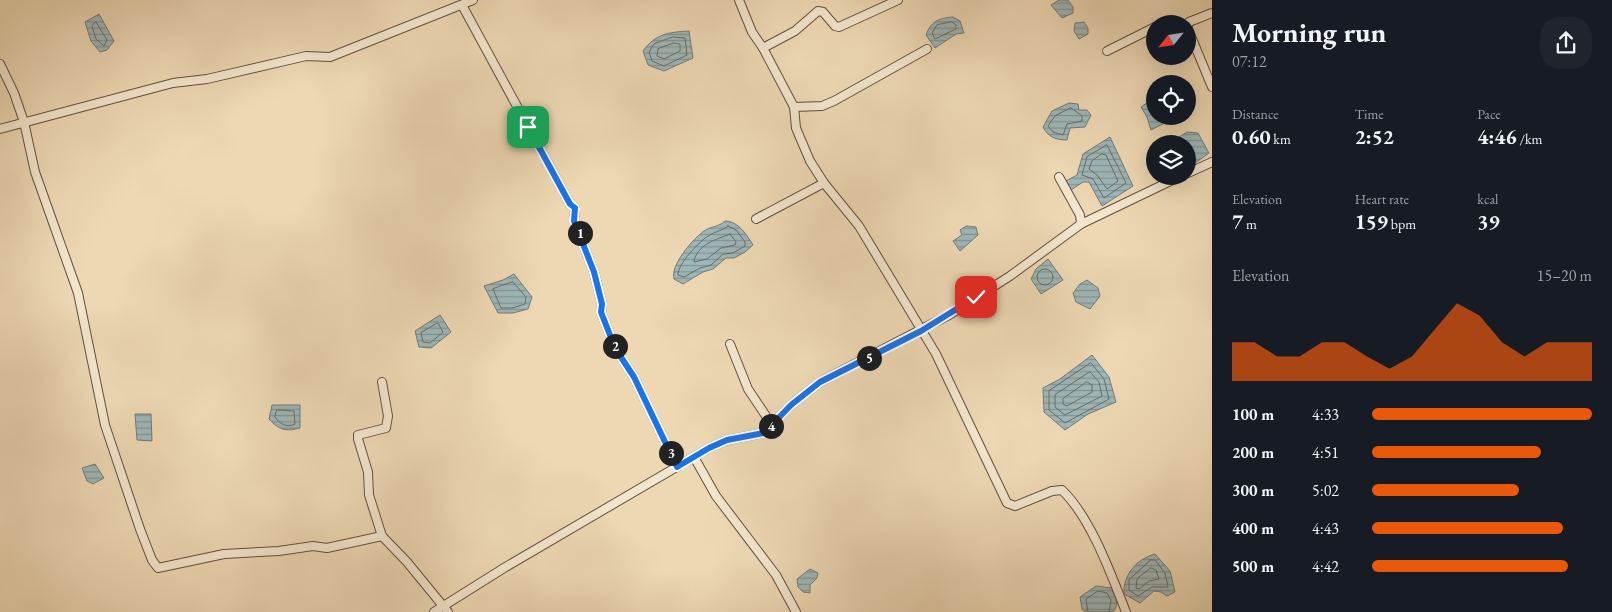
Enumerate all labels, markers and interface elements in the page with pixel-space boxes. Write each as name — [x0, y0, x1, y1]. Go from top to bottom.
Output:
text: Morning run — [1232, 14, 1386, 50]
north arrow — [1146, 15, 1196, 65]
map controls — [1146, 15, 1196, 185]
button: share — [1540, 17, 1592, 69]
text: 07:12 — [1232, 51, 1267, 72]
button: locate — [1146, 75, 1196, 125]
text: Distance — [1232, 105, 1279, 123]
text: Time — [1355, 105, 1384, 123]
text: Pace — [1477, 105, 1501, 123]
pin — [507, 106, 549, 148]
icon: arrive — [514, 113, 542, 141]
text: 0.60 — [1232, 123, 1271, 150]
text: 2:52 — [1355, 123, 1394, 150]
text: 4:46 — [1477, 123, 1517, 150]
text: km — [1271, 130, 1291, 148]
text: /km — [1517, 130, 1542, 148]
button: layers — [1146, 135, 1196, 185]
text: Elevation — [1232, 190, 1282, 208]
text: Heart rate — [1355, 190, 1409, 208]
text: kcal — [1477, 190, 1498, 208]
text: 7 — [1232, 208, 1243, 235]
text: 159 — [1355, 208, 1388, 235]
text: 39 — [1477, 208, 1500, 235]
text: m — [1243, 215, 1257, 233]
text: bpm — [1388, 215, 1416, 233]
pin: 1 — [568, 220, 592, 246]
text: 1 — [577, 224, 584, 242]
text: Elevation — [1232, 265, 1290, 286]
text: 15–20 m — [1537, 265, 1592, 286]
pin — [955, 276, 997, 318]
icon: check — [962, 283, 990, 311]
pin: 2 — [602, 334, 628, 358]
text: 2 — [612, 337, 619, 355]
pin: 5 — [856, 346, 882, 370]
text: 5 — [866, 349, 873, 367]
text: 100 m — [1232, 404, 1274, 425]
text: 4:33 — [1312, 404, 1339, 425]
pin: 4 — [758, 414, 784, 438]
text: 4 — [768, 417, 775, 435]
pin: 3 — [658, 440, 684, 466]
text: 200 m — [1232, 442, 1274, 463]
text: 4:51 — [1312, 442, 1339, 463]
text: 3 — [668, 444, 675, 462]
text: 300 m — [1232, 480, 1274, 501]
text: 5:02 — [1312, 480, 1339, 501]
text: 400 m — [1232, 518, 1274, 539]
text: 4:43 — [1312, 518, 1339, 539]
text: 500 m — [1232, 556, 1274, 577]
text: 4:42 — [1312, 556, 1339, 577]

